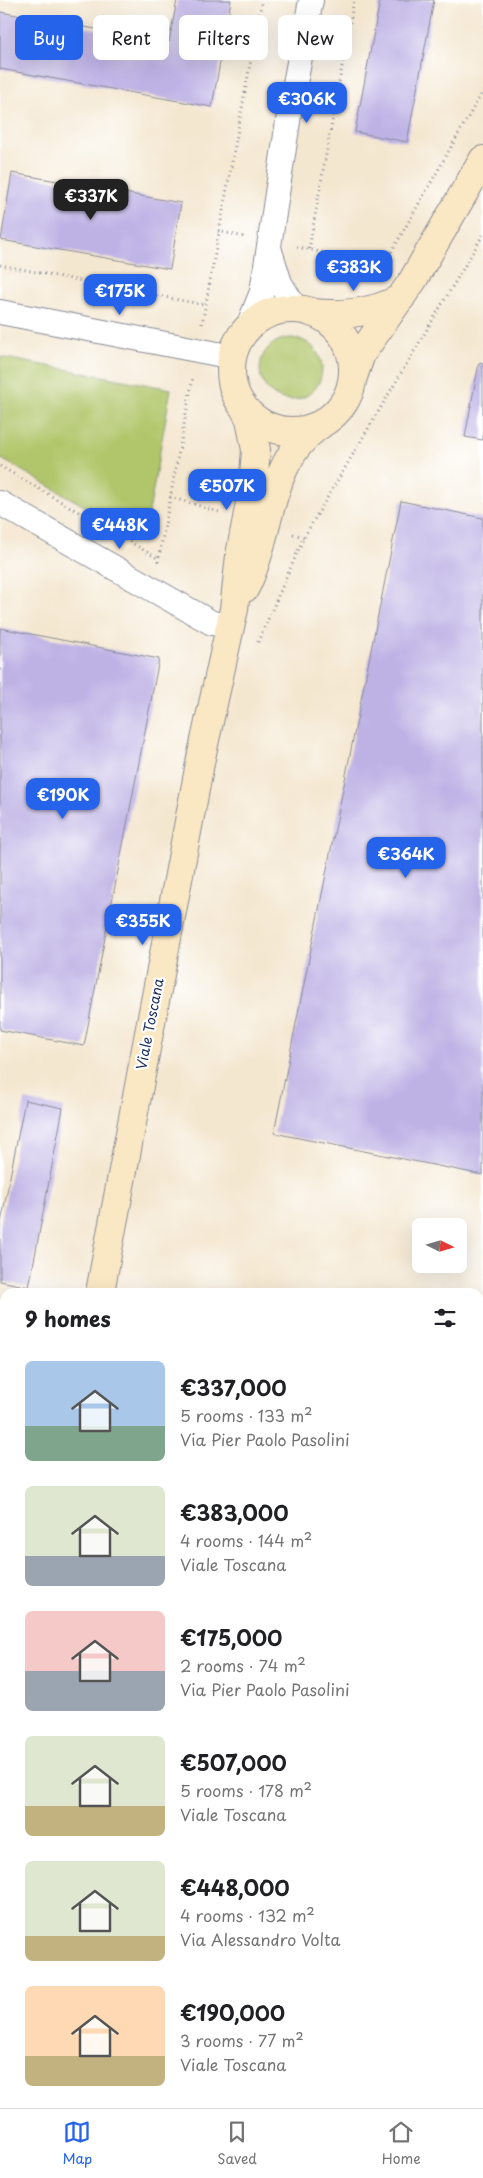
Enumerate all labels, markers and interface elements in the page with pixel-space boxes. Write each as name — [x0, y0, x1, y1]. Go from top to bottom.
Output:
chip: Buy — [15, 15, 83, 60]
chip: Rent — [93, 15, 169, 60]
chip: Filters — [179, 15, 268, 60]
chip: New — [278, 15, 352, 60]
pin: €306K — [272, 82, 342, 124]
text: €306K — [278, 86, 336, 110]
pin: €337K — [56, 178, 126, 221]
text: €337K — [64, 183, 118, 207]
pin: €383K — [319, 250, 389, 292]
text: €383K — [326, 254, 382, 278]
pin: €175K — [85, 274, 155, 316]
text: €175K — [95, 278, 145, 302]
pin: €507K — [192, 468, 262, 511]
text: €507K — [199, 473, 255, 497]
pin: €448K — [85, 508, 155, 550]
text: €448K — [92, 512, 148, 536]
pin: €190K — [28, 778, 98, 820]
text: €190K — [37, 782, 89, 806]
pin: €364K — [371, 836, 441, 879]
text: €364K — [378, 841, 434, 865]
pin: €355K — [108, 904, 178, 946]
text: €355K — [115, 908, 171, 932]
street label: Viale Toscana — [130, 976, 169, 1072]
north arrow — [412, 1218, 468, 1272]
map controls — [412, 1218, 467, 1273]
text: 9 homes — [25, 1302, 111, 1334]
icon: filters — [431, 1304, 459, 1332]
text: €337,000 — [180, 1371, 287, 1403]
icon: home — [65, 1381, 125, 1441]
text: 5 rooms · 133 m² — [180, 1403, 313, 1427]
text: Via Pier Paolo Pasolini — [180, 1427, 350, 1451]
text: €383,000 — [180, 1496, 288, 1528]
icon: home — [65, 1506, 125, 1566]
text: 4 rooms · 144 m² — [180, 1528, 312, 1552]
text: Viale Toscana — [180, 1552, 286, 1576]
text: €175,000 — [180, 1621, 282, 1653]
icon: home — [65, 1631, 125, 1691]
text: 2 rooms · 74 m² — [180, 1653, 306, 1677]
text: Via Pier Paolo Pasolini — [180, 1677, 350, 1701]
text: €507,000 — [180, 1746, 287, 1778]
icon: home — [65, 1756, 125, 1816]
text: 5 rooms · 178 m² — [180, 1778, 312, 1802]
text: Viale Toscana — [180, 1802, 286, 1826]
text: €448,000 — [180, 1871, 290, 1903]
icon: home — [65, 1881, 125, 1941]
text: 4 rooms · 132 m² — [180, 1903, 315, 1927]
text: Via Alessandro Volta — [180, 1927, 340, 1951]
text: €190,000 — [180, 1996, 285, 2028]
icon: home — [65, 2006, 125, 2066]
text: 3 rooms · 77 m² — [180, 2028, 304, 2052]
text: Viale Toscana — [180, 2052, 286, 2076]
tab: Map — [62, 2118, 92, 2169]
tab: Saved — [217, 2118, 257, 2169]
tab: Home — [382, 2118, 421, 2169]

